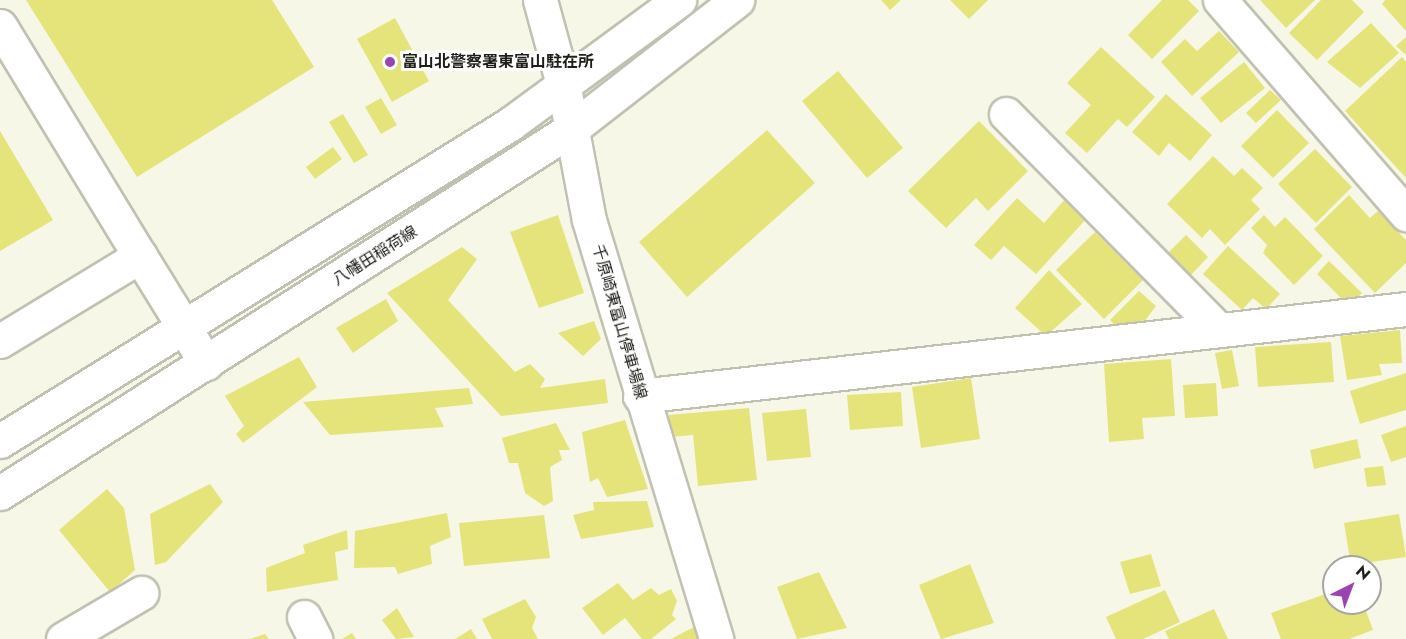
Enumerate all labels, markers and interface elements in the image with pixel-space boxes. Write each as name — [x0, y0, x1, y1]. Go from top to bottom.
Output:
place label: 富山北警察署東富山駐在所 — [402, 52, 594, 72]
marker: 富山北警察署東富山駐在所 — [383, 55, 397, 69]
street label: 八幡田稲荷線 — [329, 222, 421, 290]
street label: 千原崎東富山停車場線 — [588, 242, 650, 402]
north arrow — [1322, 555, 1382, 615]
text: N — [1351, 560, 1375, 586]

